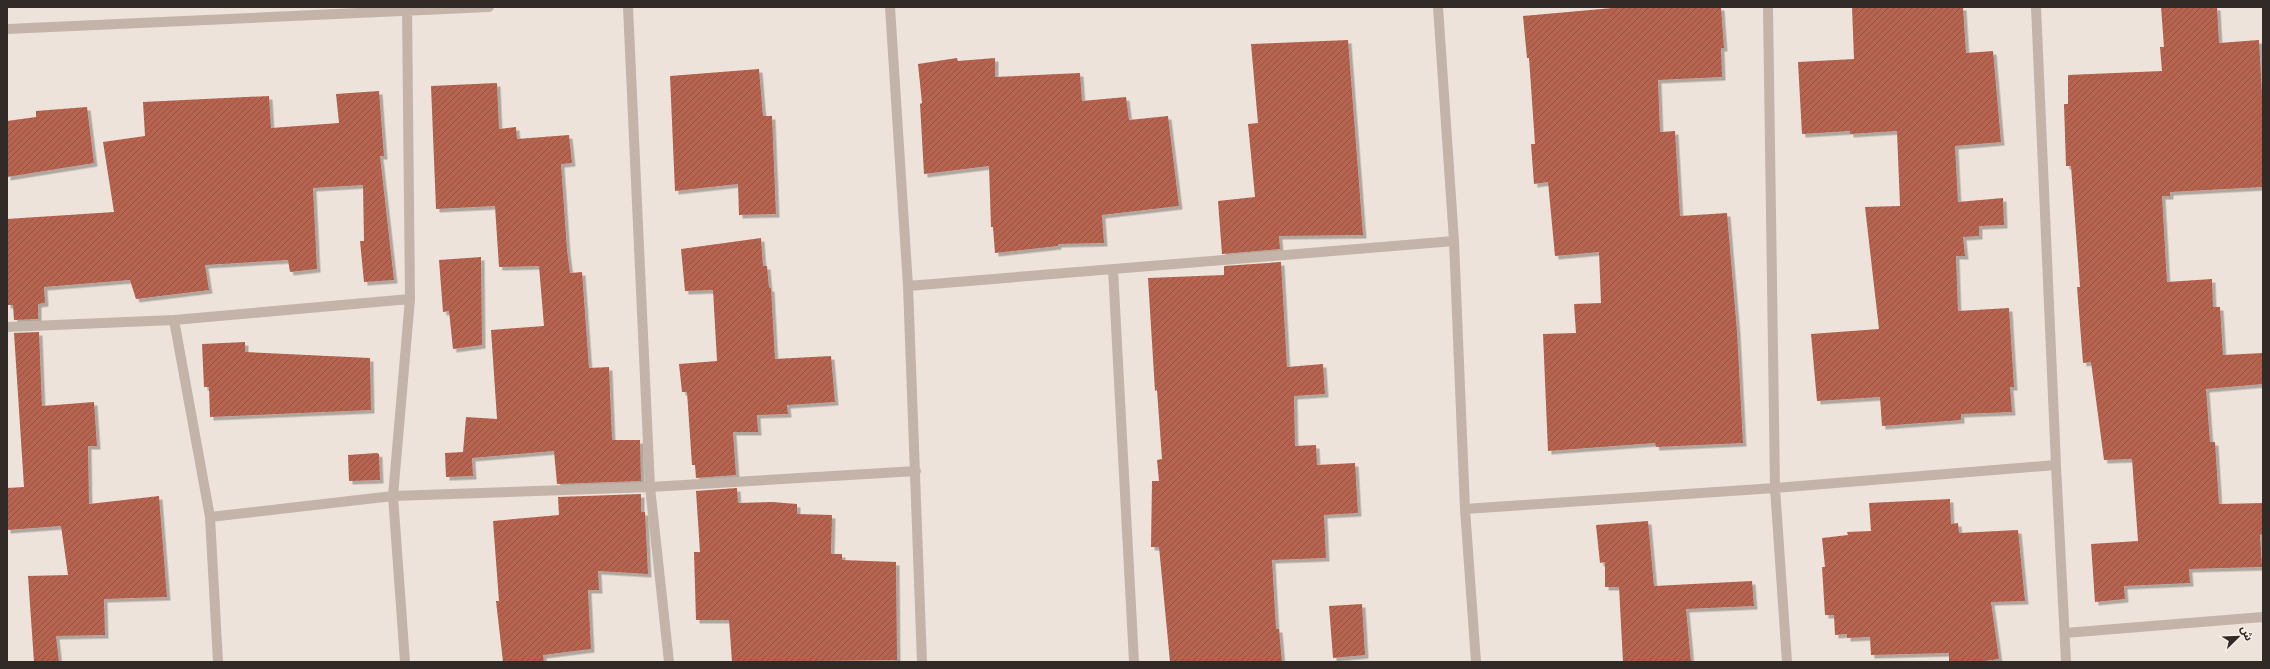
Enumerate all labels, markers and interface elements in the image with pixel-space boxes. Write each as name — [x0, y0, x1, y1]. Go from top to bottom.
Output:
north arrow — [2218, 617, 2258, 657]
text: ش — [2238, 623, 2257, 643]

